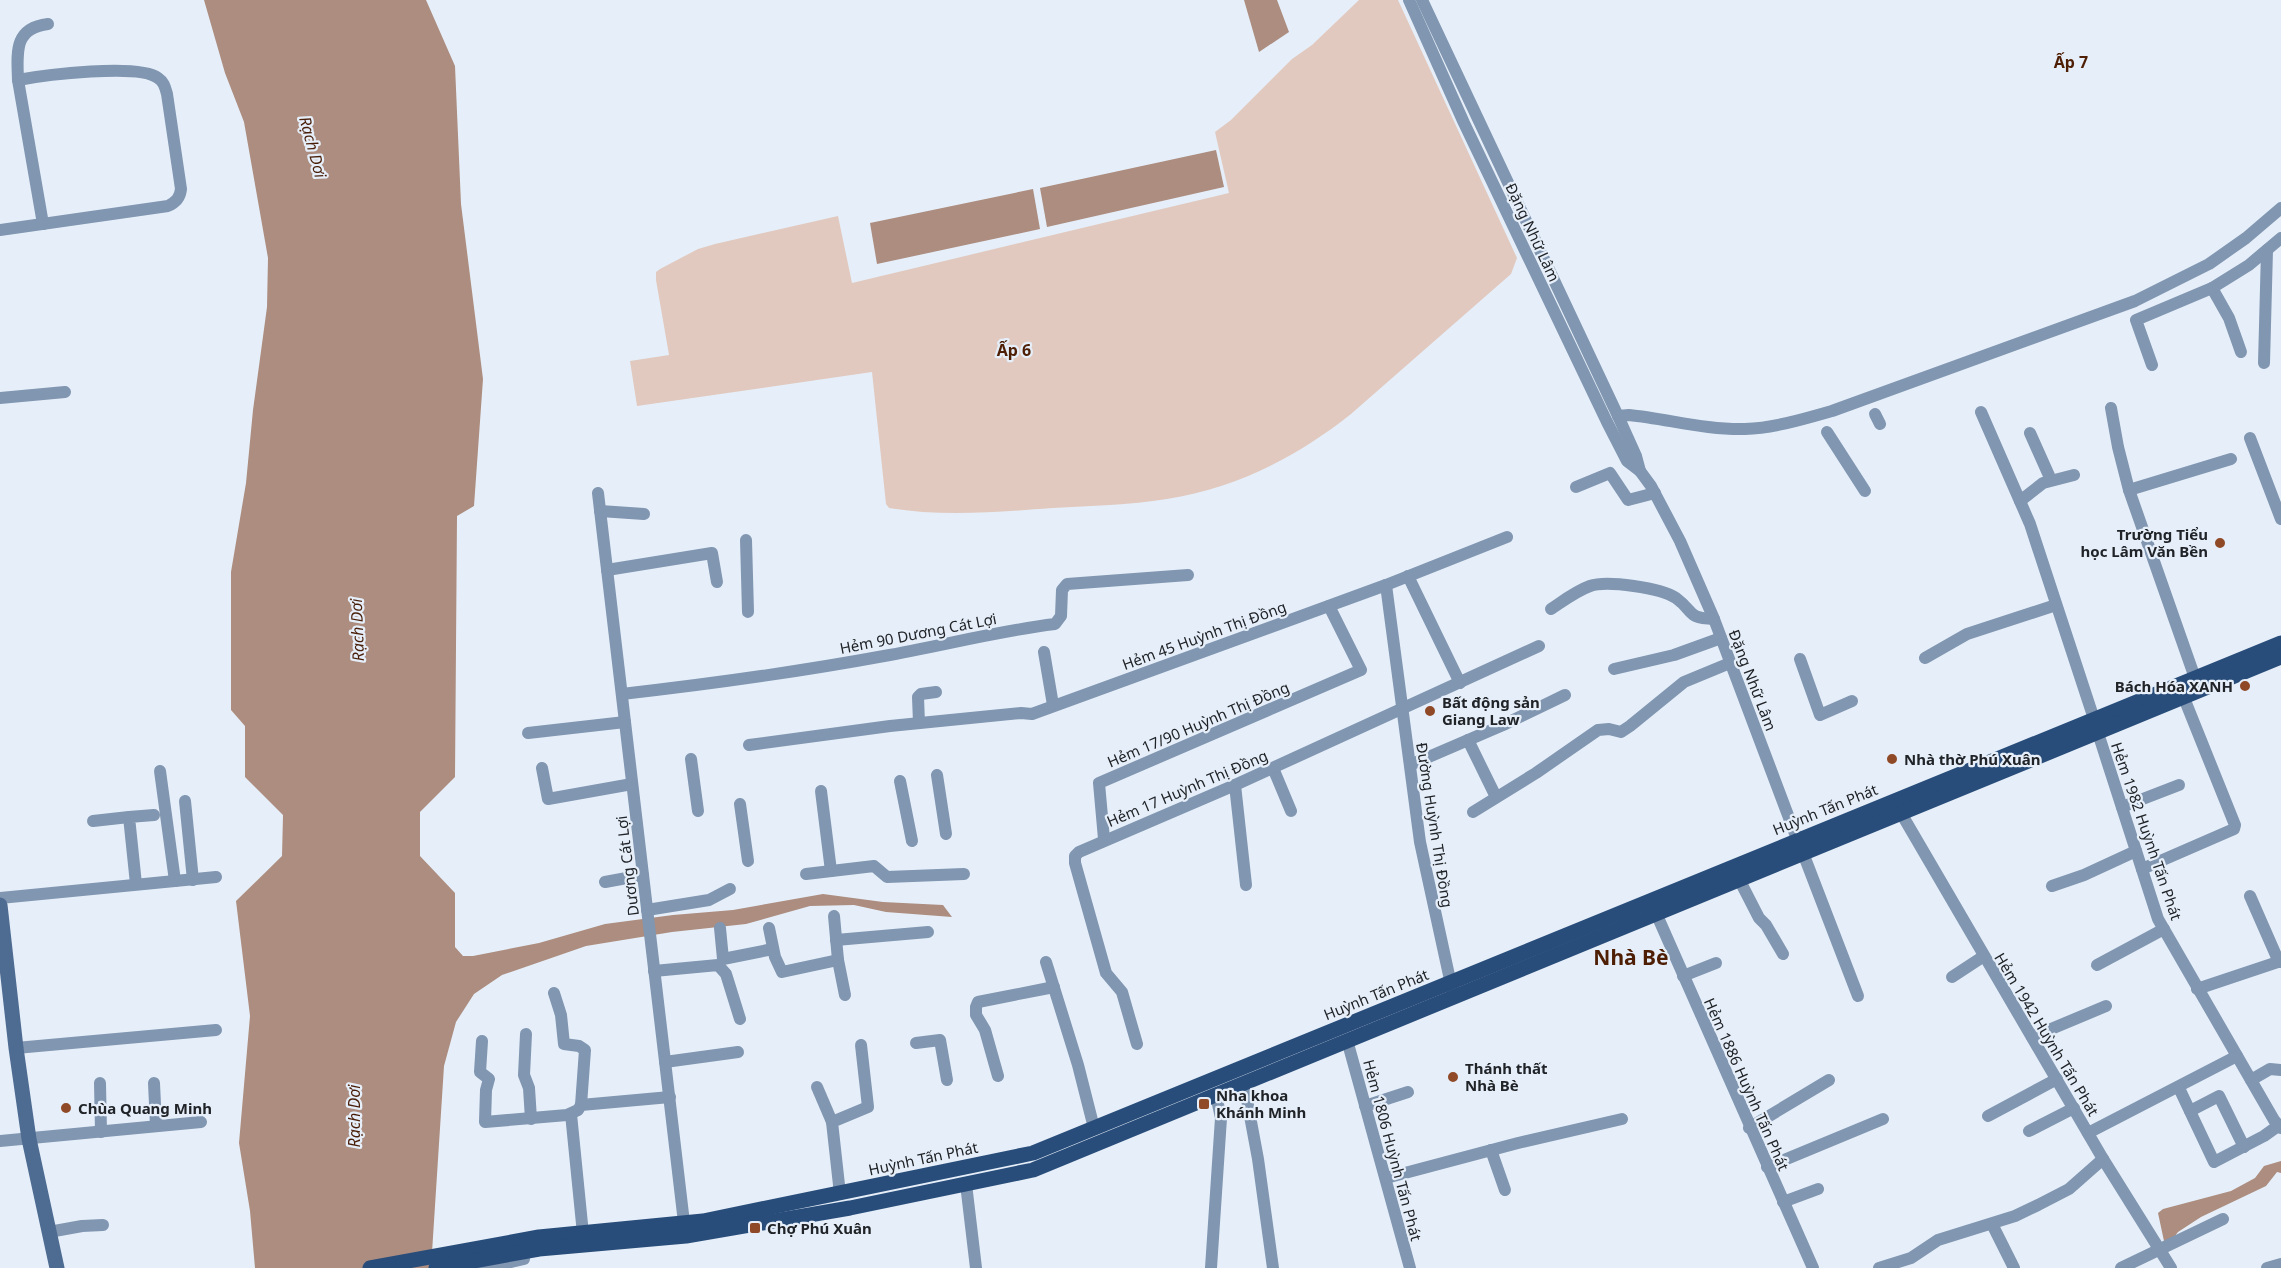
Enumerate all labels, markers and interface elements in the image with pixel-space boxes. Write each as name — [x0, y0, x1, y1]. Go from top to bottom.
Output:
district label: Ấp 7 — [2054, 51, 2088, 73]
water label: Rạch Dơi — [294, 114, 332, 181]
street label: Đặng Nhữ Lâm — [1501, 179, 1565, 285]
district label: Ấp 6 — [997, 339, 1031, 361]
place label: Trường Tiểu học Lâm Văn Bền — [2081, 524, 2208, 561]
marker: Trường Tiểu học Lâm Văn Bền — [2213, 536, 2227, 550]
street label: Hẻm 45 Huỳnh Thị Đồng — [1119, 596, 1289, 674]
water label: Rạch Dơi — [345, 597, 369, 662]
street label: Hẻm 90 Dương Cát Lợi — [838, 608, 998, 658]
street label: Đặng Nhữ Lâm — [1725, 627, 1781, 733]
place label: Bách Hóa XANH — [2115, 676, 2233, 696]
street label: Hẻm 17/90 Huỳnh Thị Đồng — [1104, 677, 1292, 771]
marker: Bách Hóa XANH — [2238, 679, 2252, 693]
place label: Bất động sản Giang Law — [1442, 692, 1540, 729]
marker: Bất động sản Giang Law — [1423, 704, 1437, 718]
street label: Hẻm 1982 Huỳnh Tấn Phát — [2107, 739, 2187, 923]
street label: Đường Huỳnh Thị Đồng — [1412, 741, 1458, 909]
street label: Hẻm 17 Huỳnh Thị Đồng — [1103, 745, 1271, 831]
place label: Nhà thờ Phú Xuân — [1904, 749, 2040, 769]
marker: Nhà thờ Phú Xuân — [1885, 752, 1899, 766]
street label: Huỳnh Tấn Phát — [1770, 779, 1881, 839]
street label: Dương Cát Lợi — [611, 815, 643, 917]
district label: Nhà Bè — [1593, 943, 1669, 971]
street label: Hẻm 1942 Huỳnh Tấn Phát — [1990, 949, 2104, 1120]
street label: Huỳnh Tấn Phát — [1321, 964, 1432, 1024]
street label: Hẻm 1886 Huỳnh Tấn Phát — [1700, 994, 1794, 1174]
street label: Hẻm 1806 Huỳnh Tấn Phát — [1359, 1057, 1427, 1244]
place label: Thánh thất Nhà Bè — [1465, 1058, 1548, 1095]
marker: Thánh thất Nhà Bè — [1446, 1070, 1460, 1084]
water label: Rạch Dơi — [343, 1084, 365, 1147]
place label: Nha khoa Khánh Minh — [1216, 1085, 1306, 1122]
marker: Nha khoa Khánh Minh — [1197, 1097, 1211, 1111]
place label: Chùa Quang Minh — [78, 1098, 212, 1118]
marker: Chùa Quang Minh — [59, 1101, 73, 1115]
street label: Huỳnh Tấn Phát — [866, 1137, 980, 1179]
place label: Chợ Phú Xuân — [767, 1218, 872, 1238]
marker: Chợ Phú Xuân — [748, 1221, 762, 1235]

